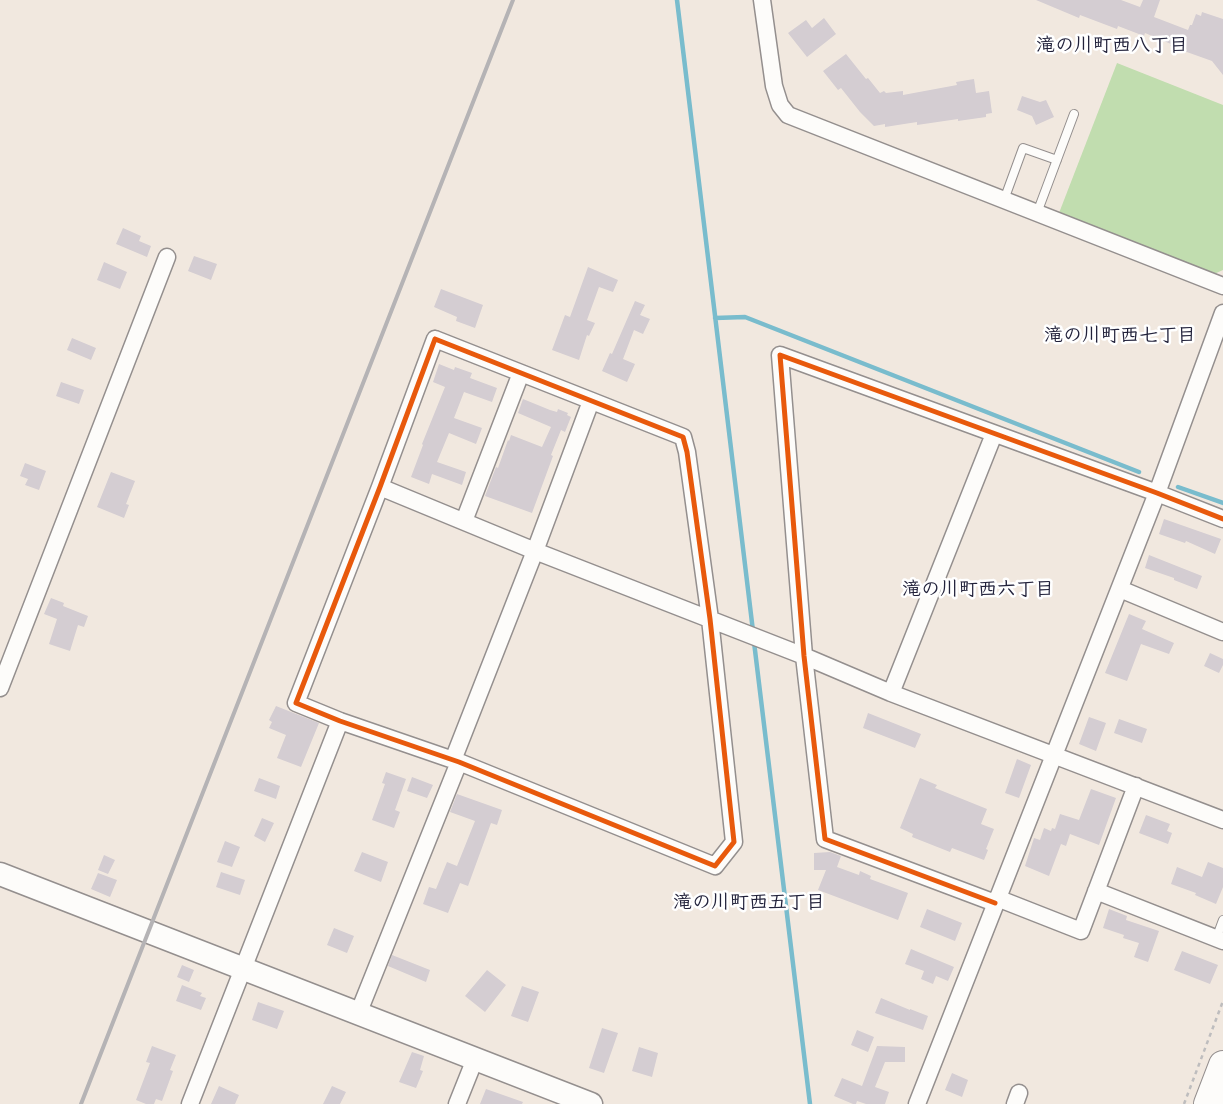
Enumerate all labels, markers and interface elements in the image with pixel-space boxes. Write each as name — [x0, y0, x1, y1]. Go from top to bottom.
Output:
district label: 滝の川町西八丁目 — [1036, 34, 1188, 56]
district label: 滝の川町西七丁目 — [1044, 324, 1196, 346]
district label: 滝の川町西六丁目 — [902, 578, 1054, 600]
district label: 滝の川町西五丁目 — [673, 891, 825, 913]

